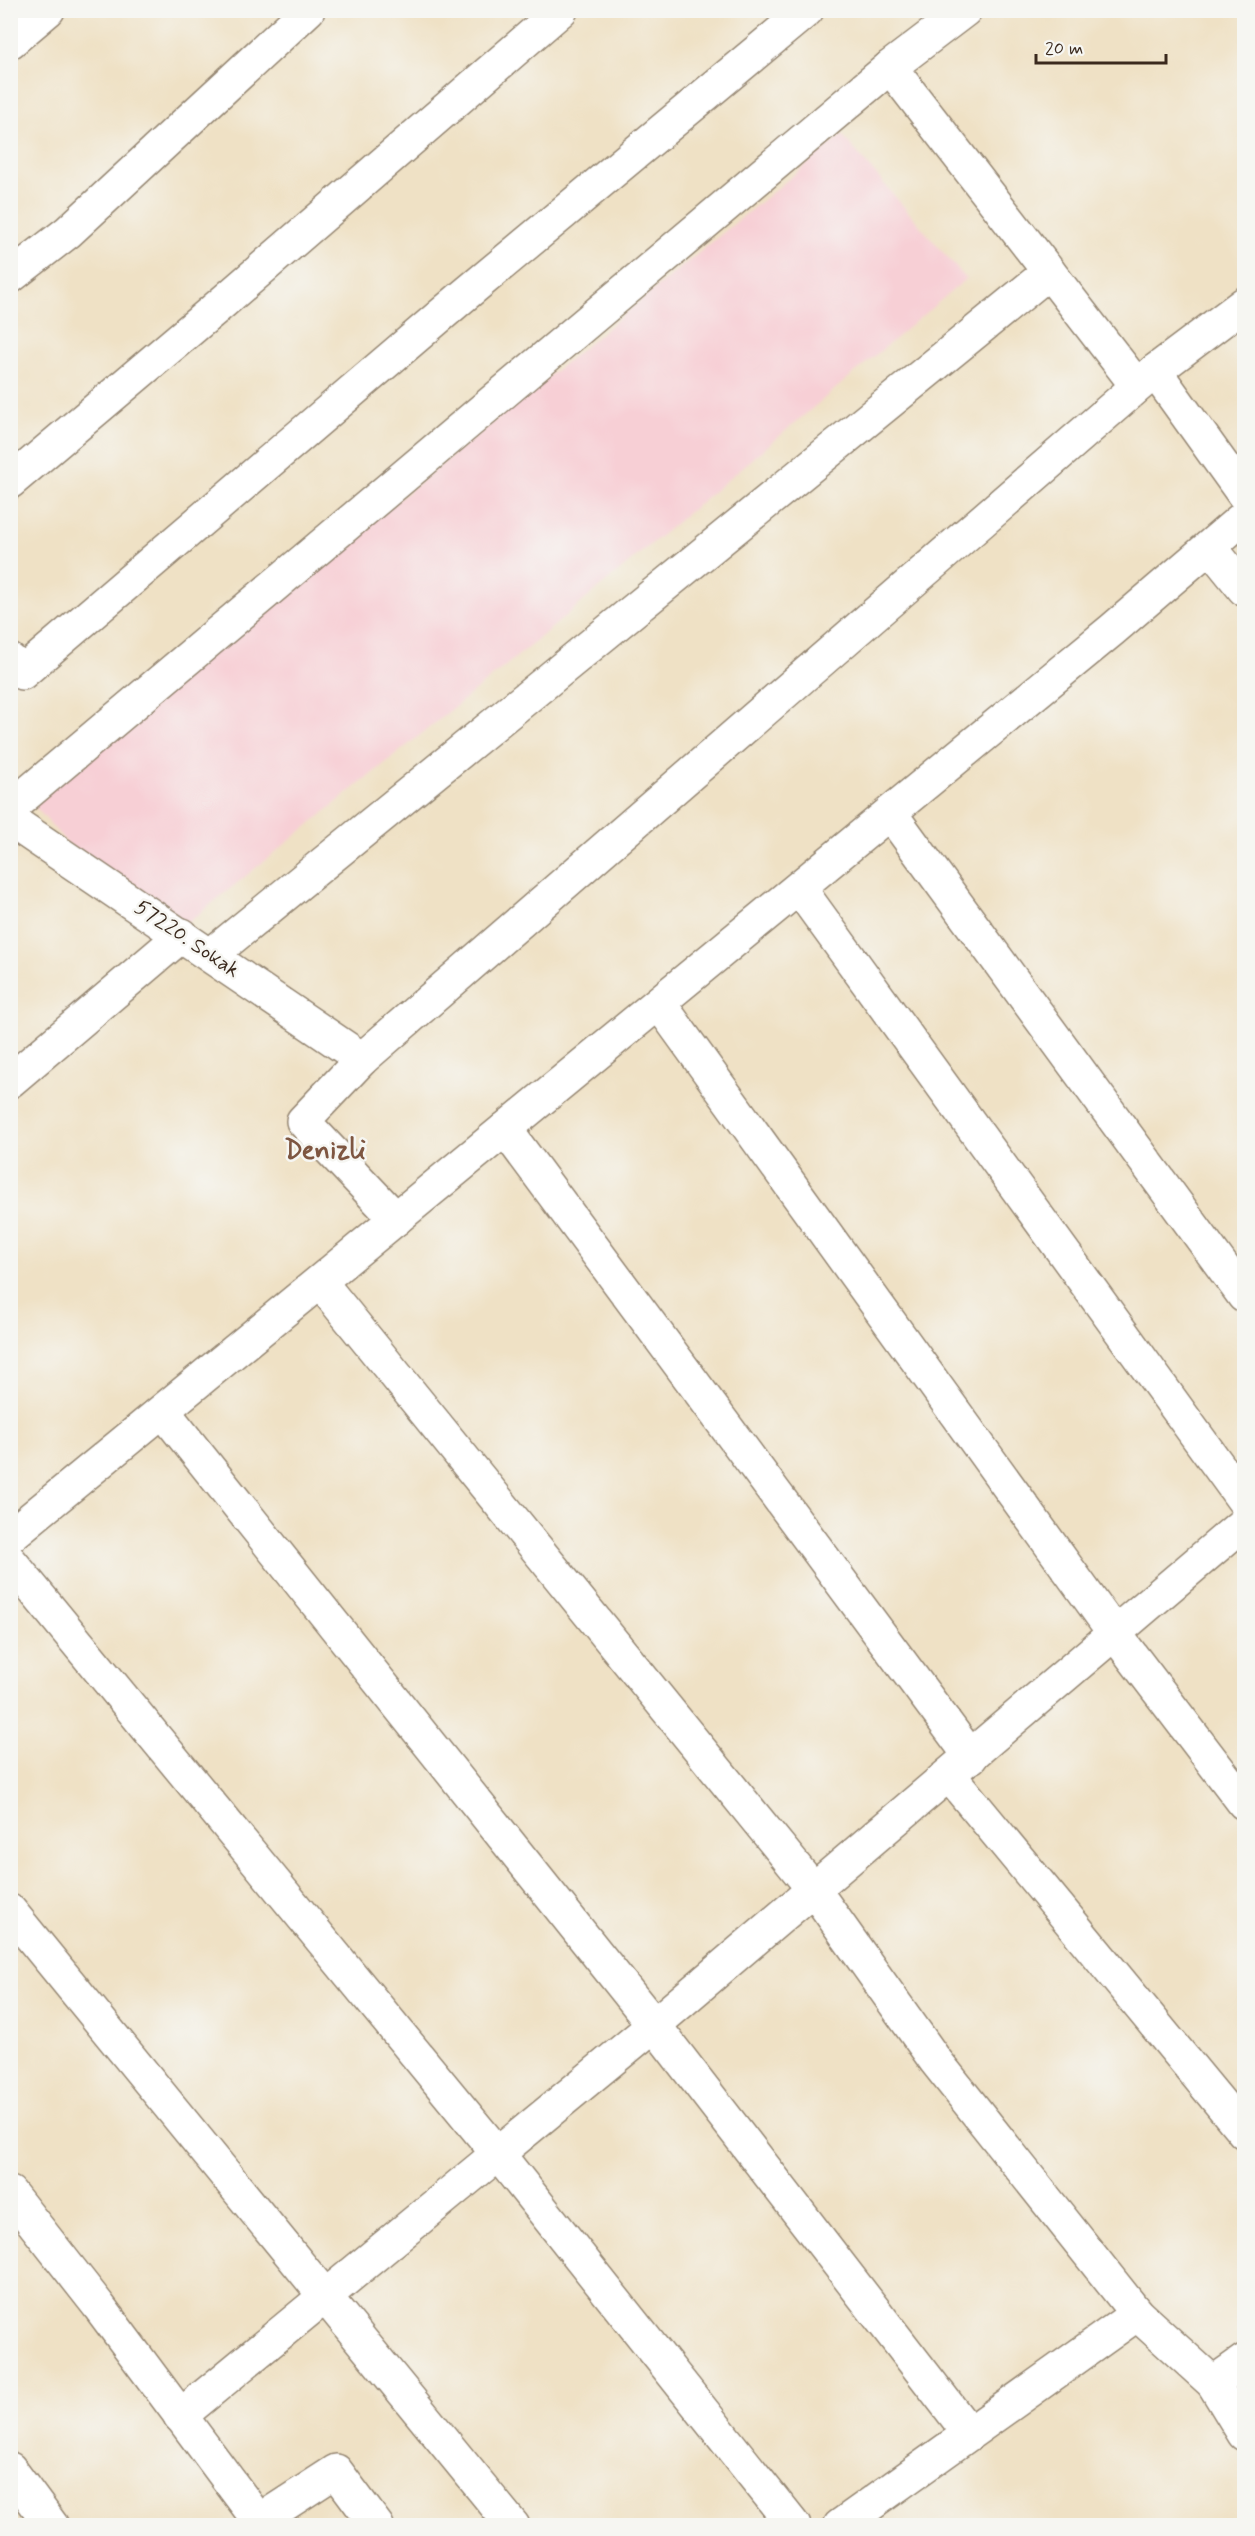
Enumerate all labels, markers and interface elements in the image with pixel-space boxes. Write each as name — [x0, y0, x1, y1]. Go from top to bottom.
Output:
scale bar — [1036, 27, 1166, 65]
text: 20 m — [1045, 37, 1083, 61]
street label: 57220. Sokak — [129, 894, 245, 984]
district label: Denizli — [284, 1133, 366, 1168]

